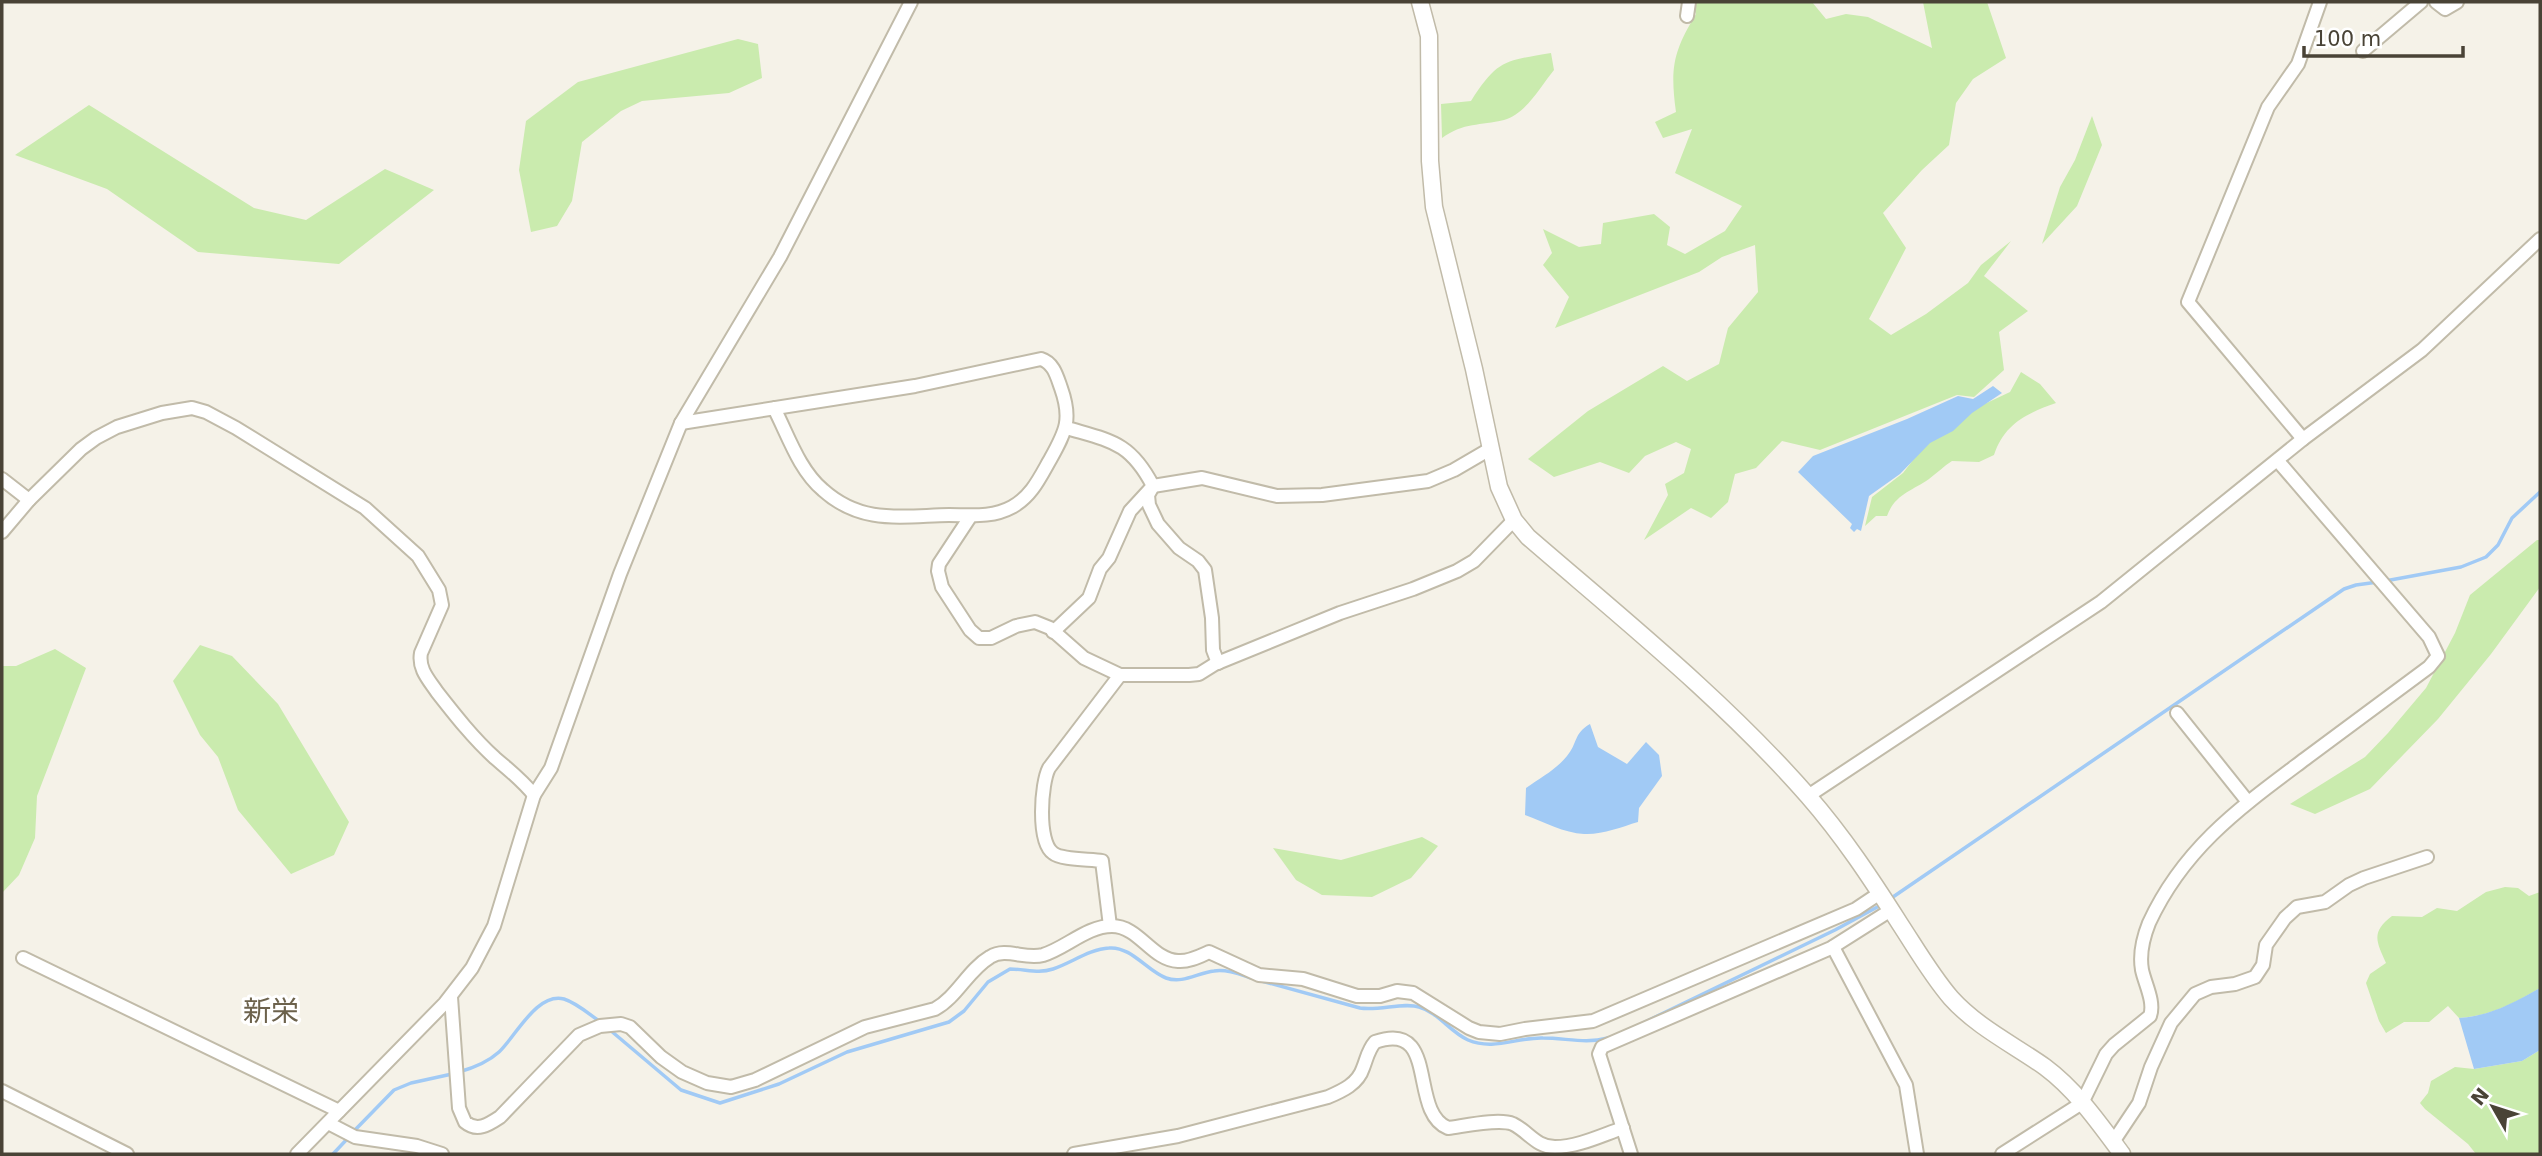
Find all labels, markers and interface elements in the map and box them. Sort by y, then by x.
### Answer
scale bar [2304,14,2463,58]
text: 100 m [2314,27,2381,51]
district label: 新栄 [243,995,299,1028]
north arrow [2458,1072,2528,1142]
text: N [2466,1083,2493,1109]

